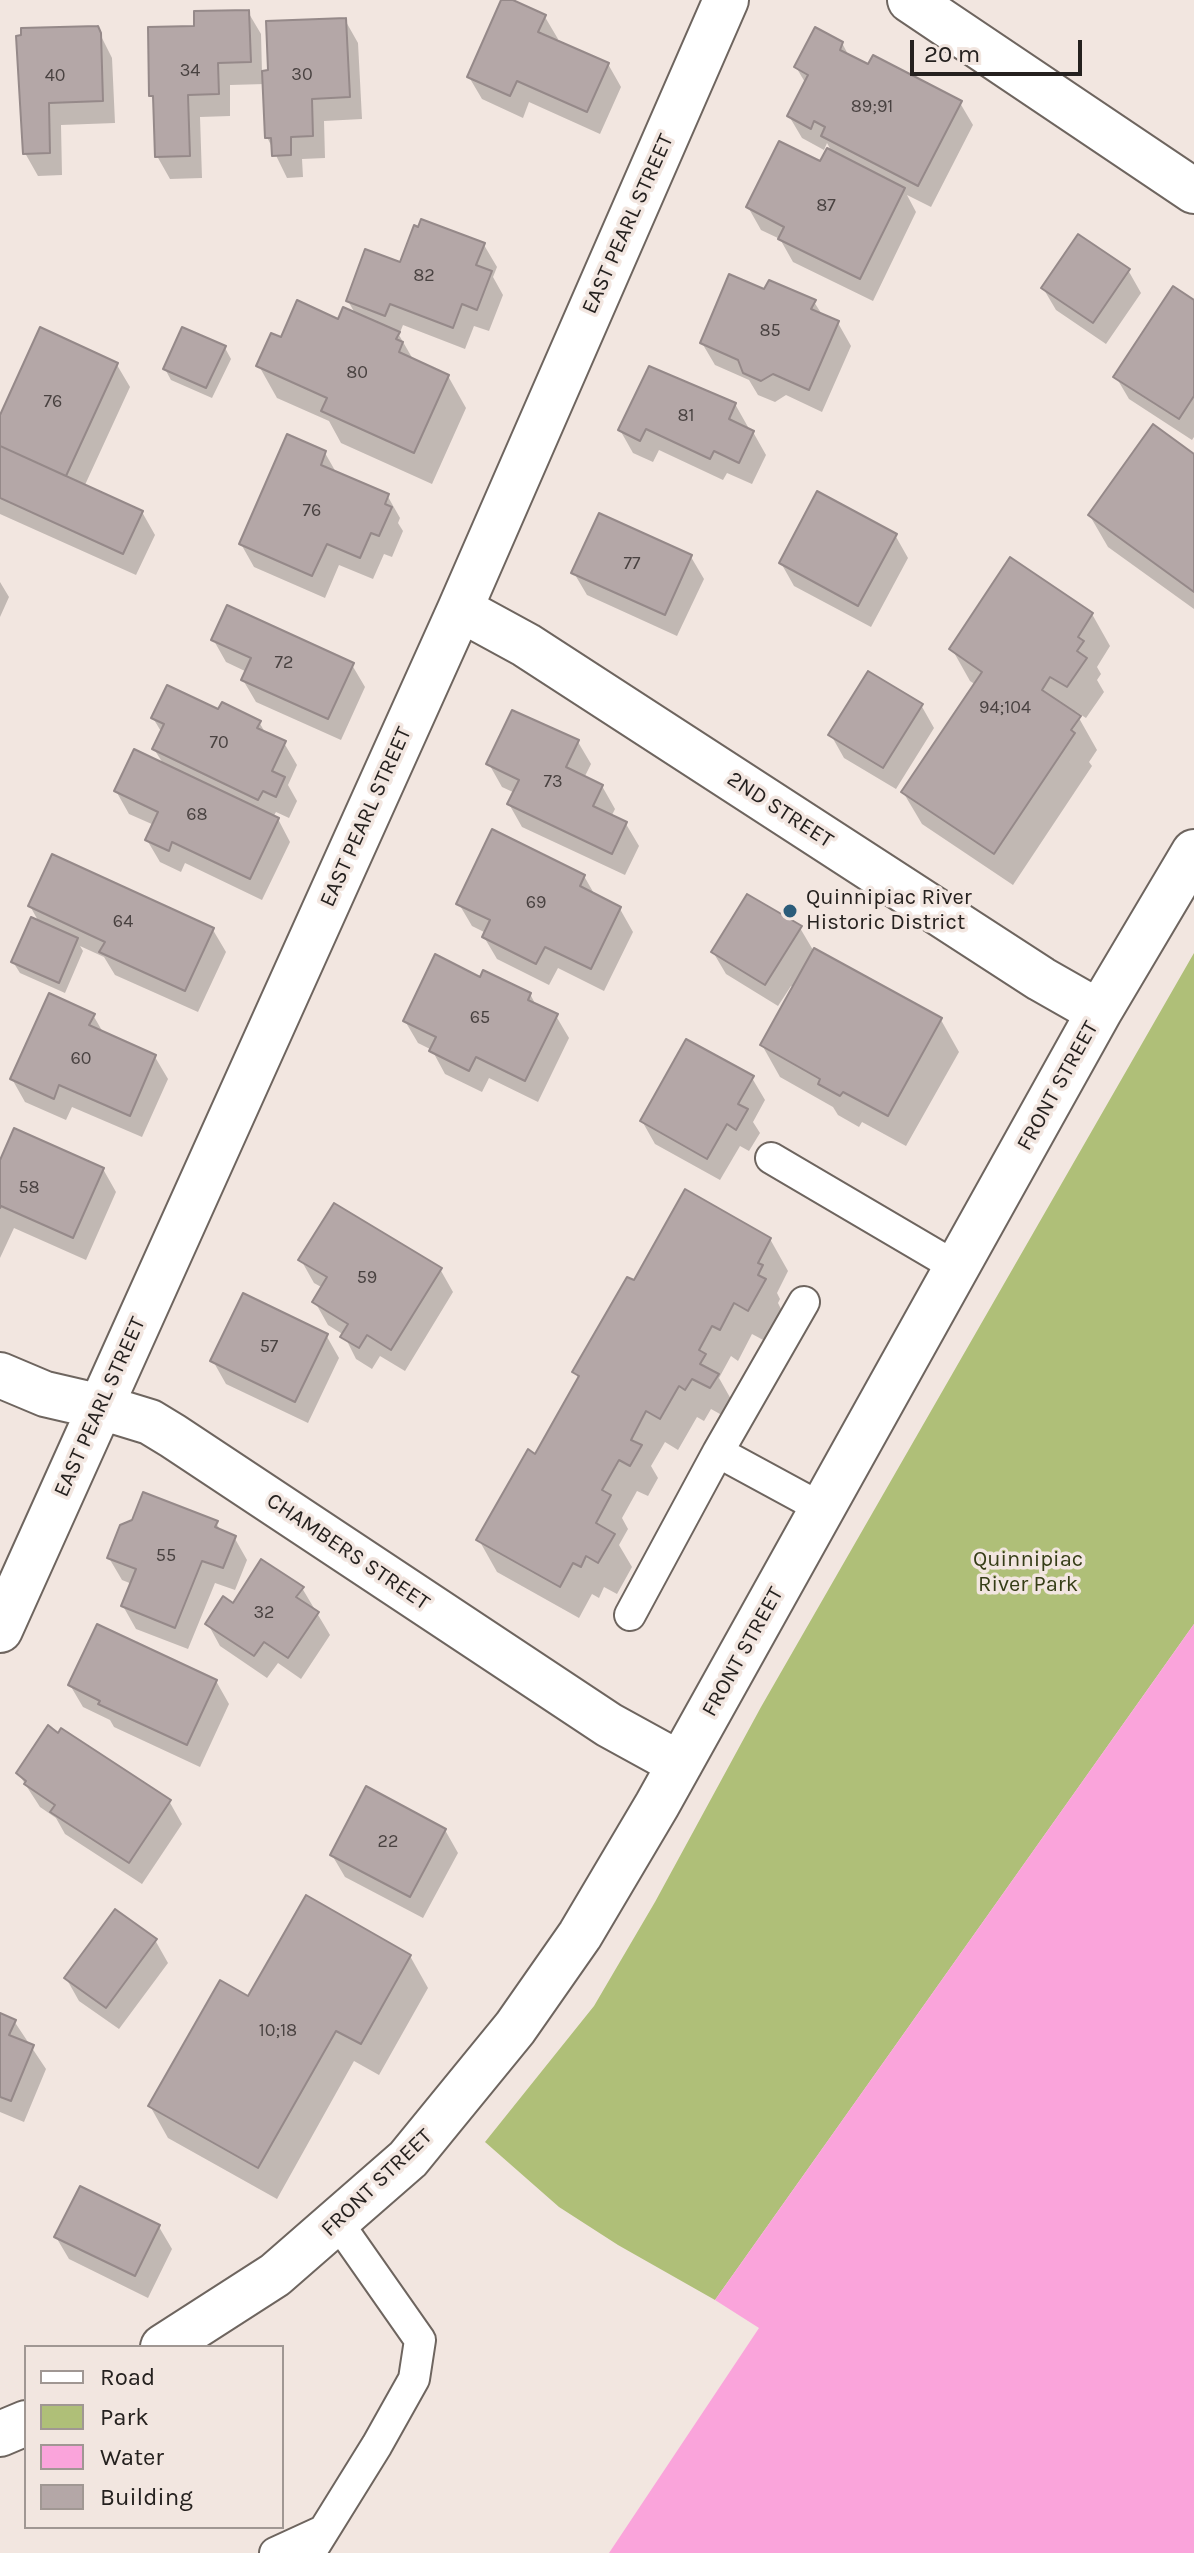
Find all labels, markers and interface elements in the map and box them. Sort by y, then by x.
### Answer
scale bar [914,24,1086,74]
text: 20 m [924,40,980,68]
house number: 34 [180,60,200,82]
house number: 30 [291,64,313,86]
house number: 40 [45,65,65,87]
house number: 89;91 [851,96,893,118]
street label: EAST PEARL STREET [576,130,680,318]
house number: 87 [816,195,836,217]
house number: 82 [413,265,435,287]
house number: 85 [759,320,781,342]
house number: 80 [346,362,368,384]
house number: 76 [44,391,62,413]
house number: 81 [677,405,695,427]
house number: 76 [303,500,321,522]
house number: 77 [624,553,640,575]
house number: 72 [275,652,293,674]
house number: 94;104 [979,697,1031,719]
street label: EAST PEARL STREET [314,723,418,911]
house number: 70 [209,732,229,754]
street label: 2ND STREET [722,766,838,854]
house number: 73 [543,771,563,793]
house number: 68 [186,804,208,826]
place label: Quinnipiac River Historic District [806,885,972,936]
house number: 69 [526,892,546,914]
marker: Quinnipiac River Historic District [781,902,799,920]
house number: 64 [113,911,133,933]
house number: 65 [470,1007,490,1029]
street label: FRONT STREET [1012,1017,1104,1155]
house number: 60 [71,1048,91,1070]
house number: 58 [18,1177,40,1199]
house number: 59 [357,1267,377,1289]
street label: EAST PEARL STREET [48,1313,152,1501]
house number: 57 [260,1336,278,1358]
street label: CHAMBERS STREET [261,1488,435,1616]
house number: 55 [156,1545,176,1567]
park label: Quinnipiac River Park [973,1547,1083,1598]
street label: FRONT STREET [697,1583,789,1721]
house number: 32 [253,1602,275,1624]
house number: 22 [378,1831,398,1853]
house number: 10;18 [259,2020,297,2042]
street label: FRONT STREET [316,2123,438,2243]
legend [24,2345,284,2529]
text: Road [100,2363,155,2391]
text: Park [100,2403,149,2431]
text: Water [100,2443,164,2471]
text: Building [100,2483,193,2511]

